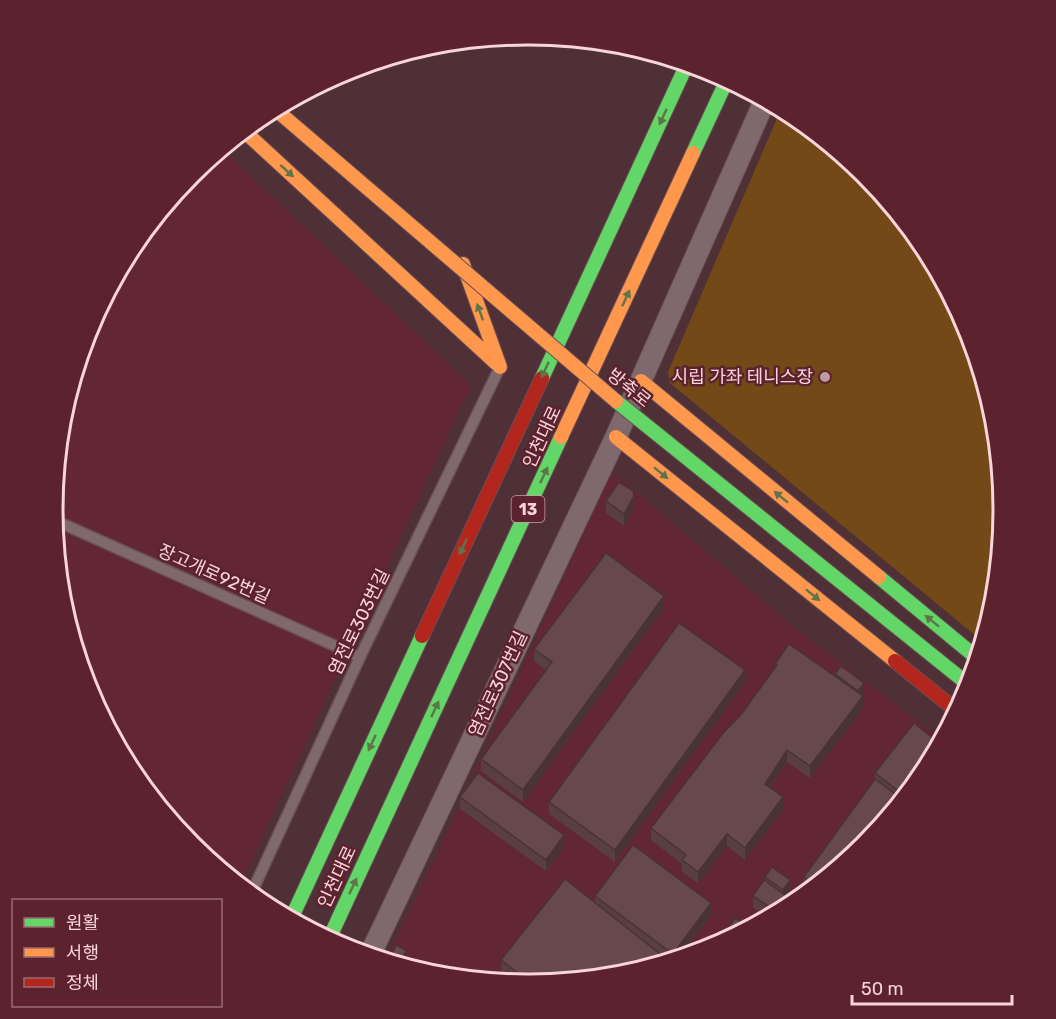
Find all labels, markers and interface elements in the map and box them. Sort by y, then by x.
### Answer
one-way arrow [658,108,667,125]
one-way arrow [279,164,294,177]
one-way arrow [622,290,631,307]
one-way arrow [475,303,485,321]
one-way arrow [540,361,550,379]
street label: 방축로 [603,364,655,412]
place label: 시립 가좌 테니스장 [672,366,813,388]
marker: 시립 가좌 테니스장 [818,370,832,384]
street label: 인천대로 [518,402,566,472]
one-way arrow [540,466,549,484]
one-way arrow [653,467,669,480]
one-way arrow [774,491,789,504]
road number: 13 [512,496,544,522]
one-way arrow [459,538,468,555]
street label: 장고개로92번길 [154,539,274,609]
street label: 염전로303번길 [324,565,394,679]
one-way arrow [805,589,821,602]
one-way arrow [924,614,940,627]
street label: 염전로307번길 [464,628,532,740]
one-way arrow [431,700,441,718]
one-way arrow [368,734,377,751]
street label: 인천대로 [313,842,361,912]
one-way arrow [349,877,358,894]
legend [12,899,222,1007]
text: 원활 [66,912,99,934]
text: 서행 [66,942,99,964]
scale bar [852,968,1012,1006]
text: 정체 [66,972,99,994]
text: 50 m [861,978,904,1000]

